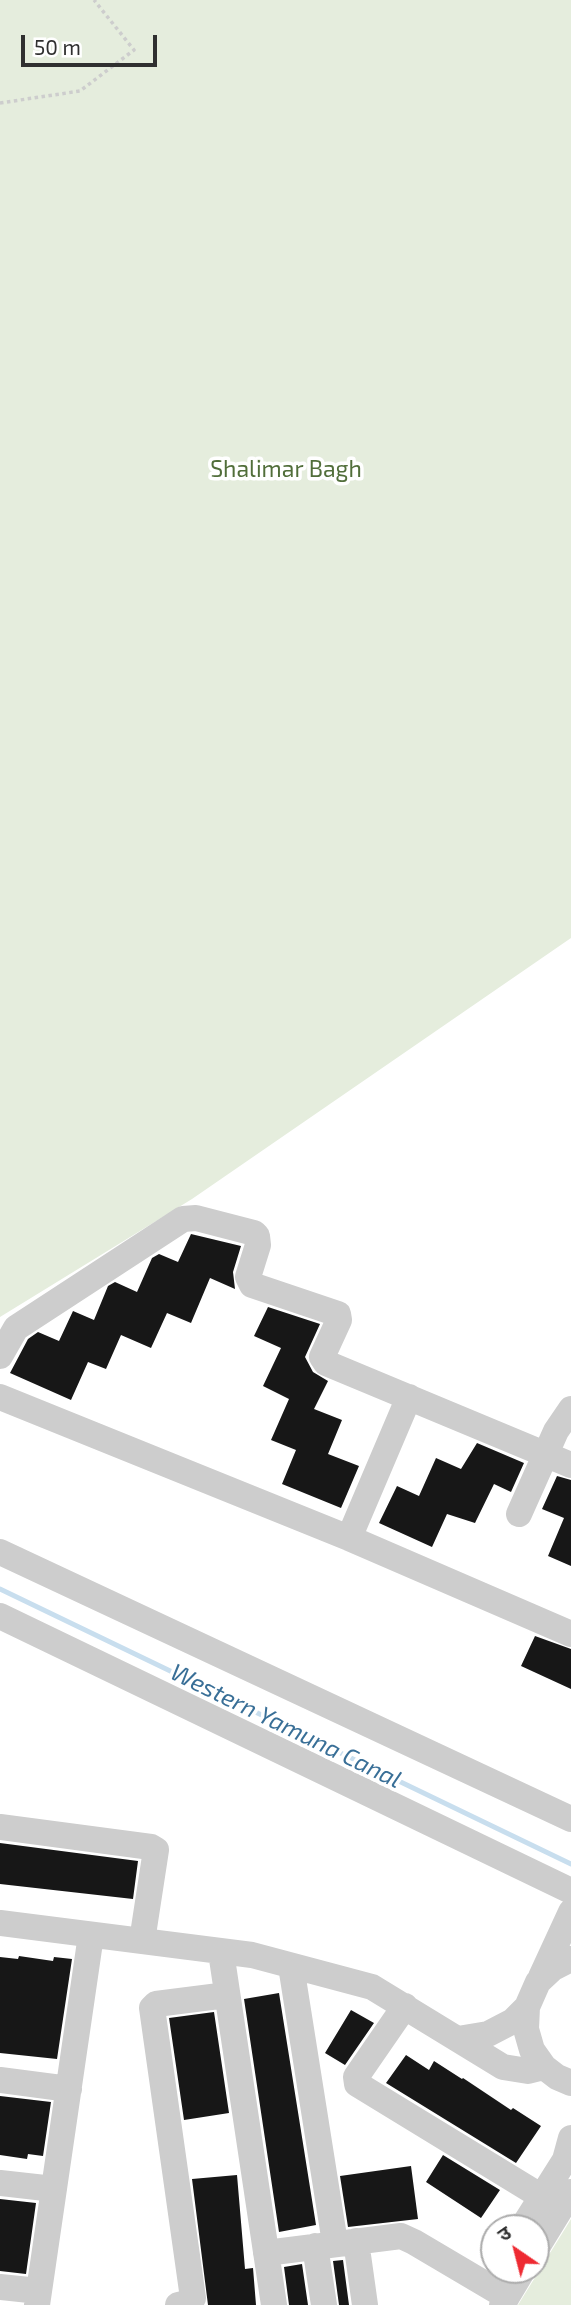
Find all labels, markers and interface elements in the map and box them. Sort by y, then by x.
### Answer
scale bar [24,21,161,65]
text: 50 m [34,34,81,59]
park label: Shalimar Bagh [210,455,362,483]
water label: Western Yamuna Canal [166,1658,406,1794]
north arrow [480,2214,550,2284]
text: उ [493,2220,515,2246]

